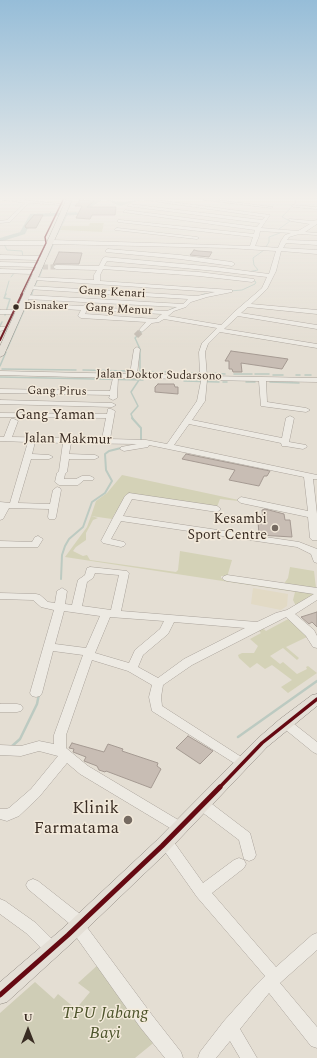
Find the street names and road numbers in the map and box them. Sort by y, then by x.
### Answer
street label: Gang Kenari [78,284,146,302]
street label: Gang Menur [85,301,153,319]
street label: Jalan Doktor Sudarsono [96,368,222,384]
street label: Gang Pirus [27,384,87,400]
street label: Gang Yaman [15,408,95,424]
street label: Jalan Makmur [24,431,112,449]

